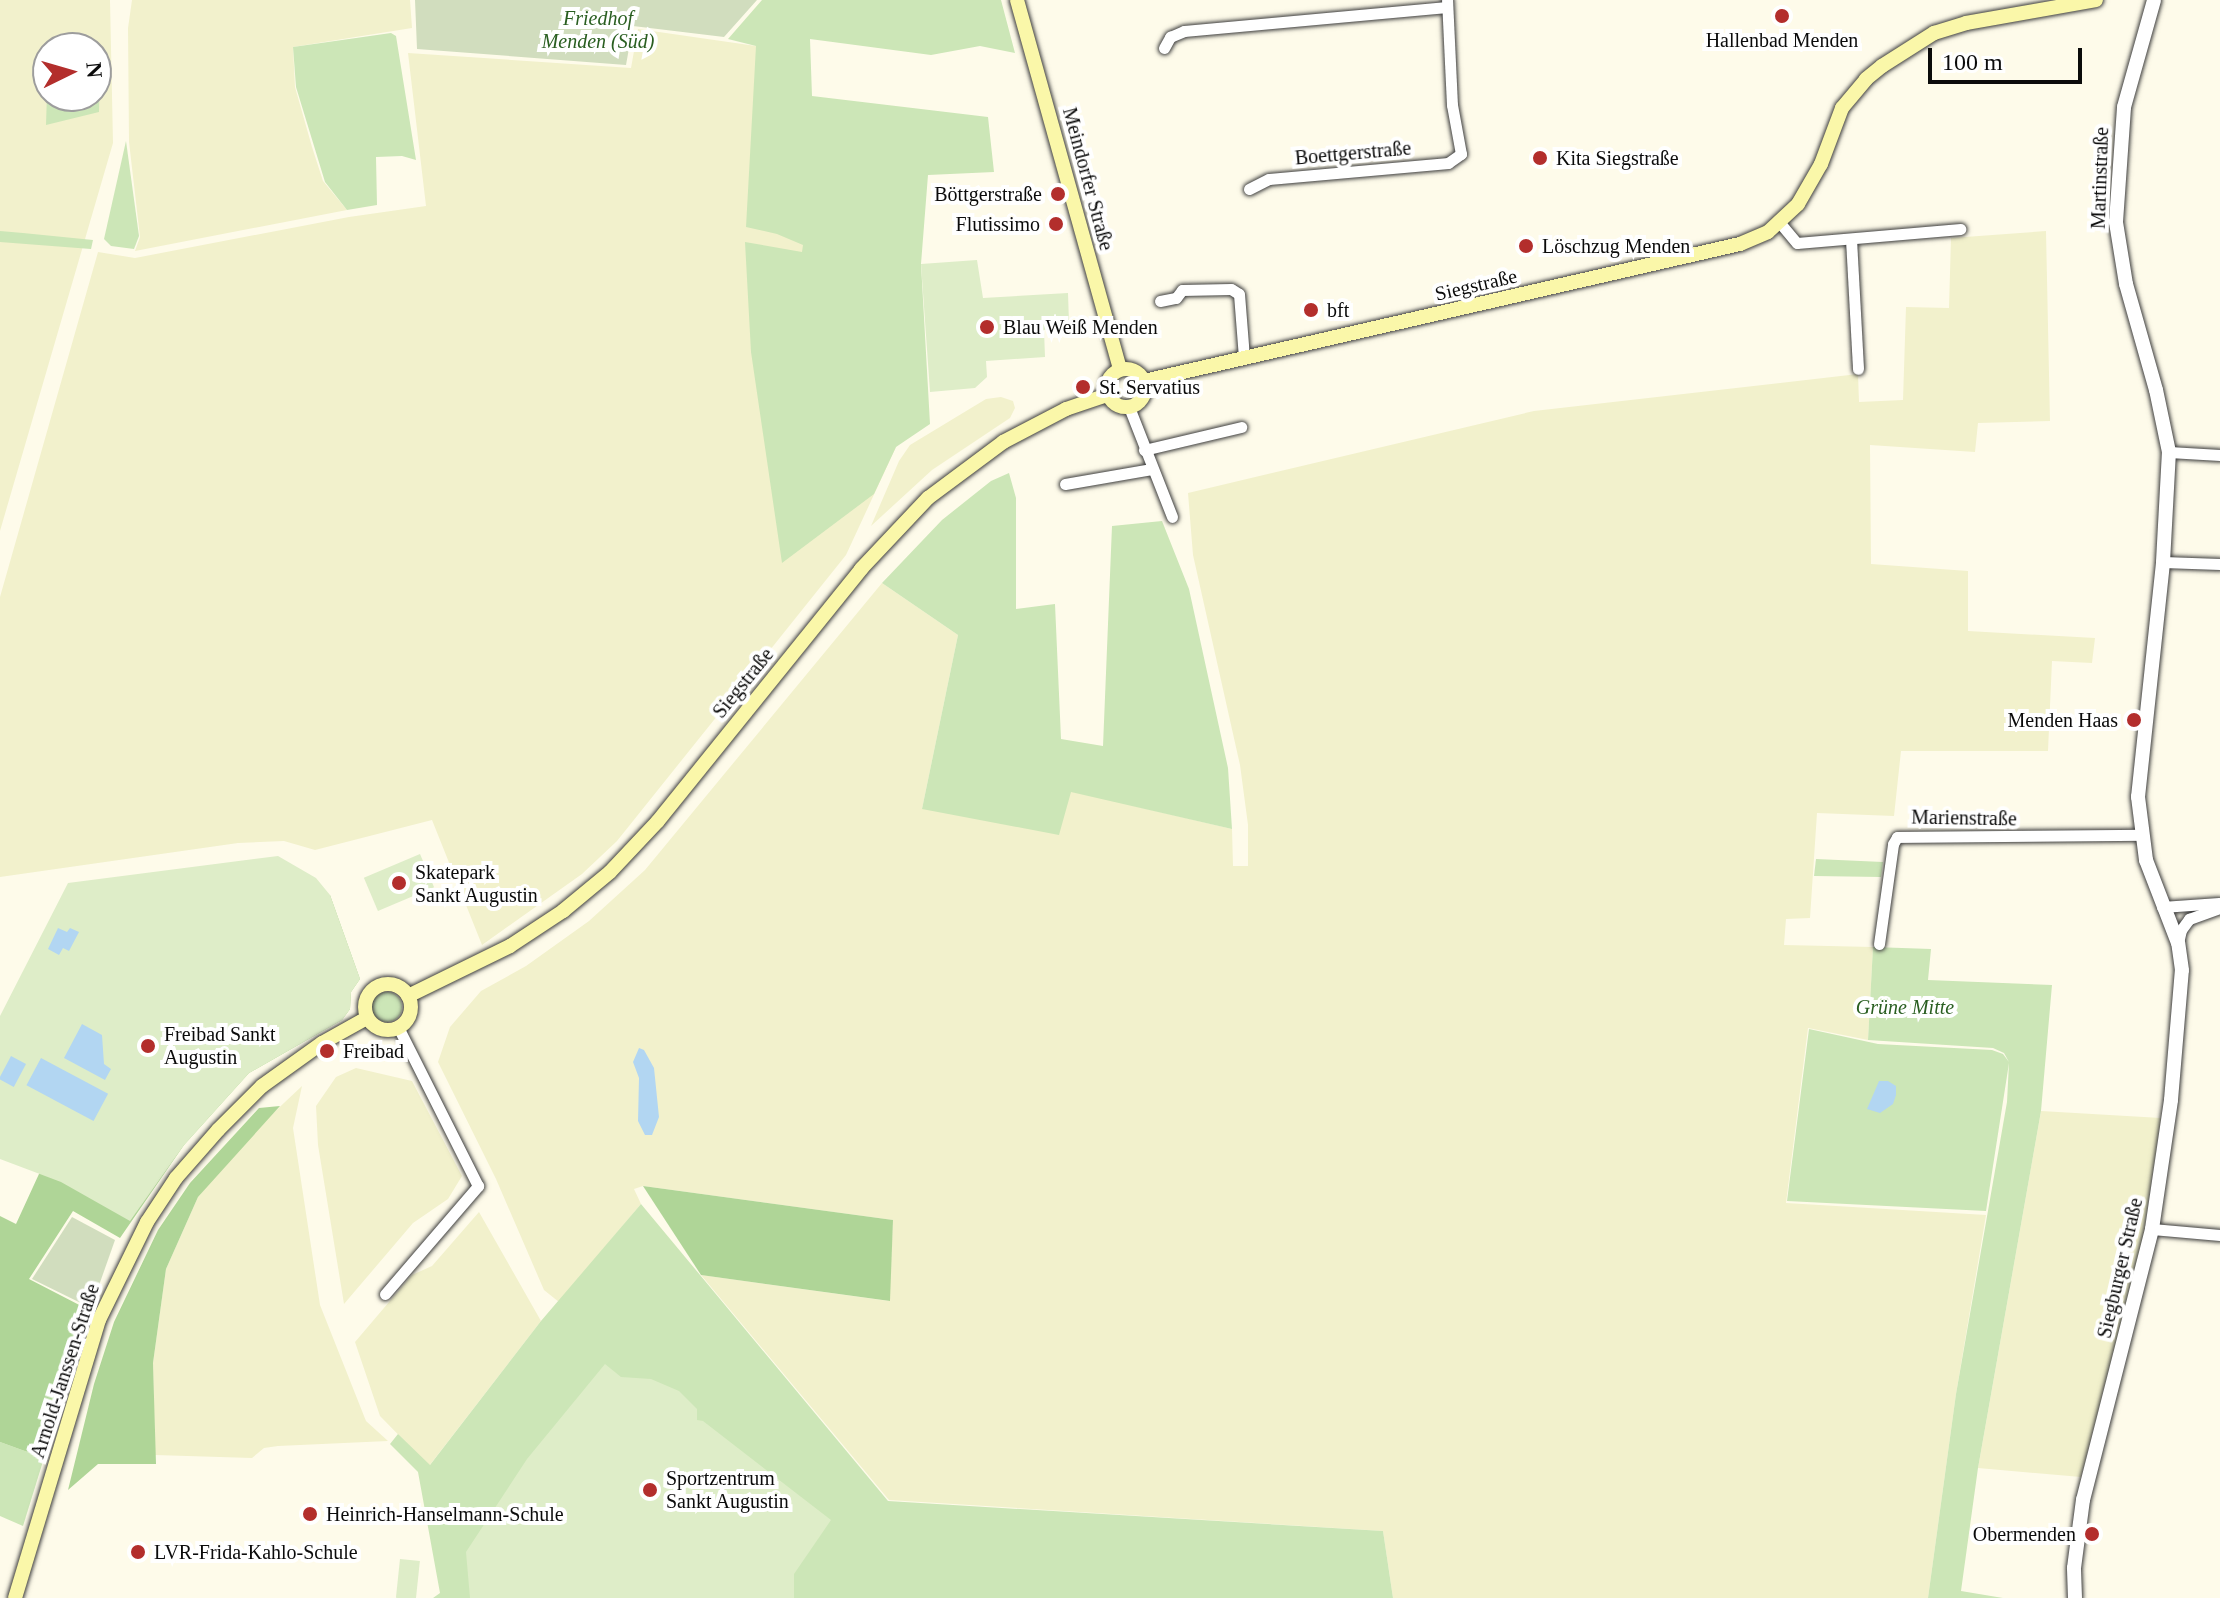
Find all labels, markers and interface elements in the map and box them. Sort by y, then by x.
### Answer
park label: Friedhof Menden (Süd) [542,7,654,54]
marker: Hallenbad Menden [1773,7,1791,25]
place label: Hallenbad Menden [1706,28,1858,52]
north arrow [32,32,112,112]
scale bar [1932,32,2086,82]
text: 100 m [1942,49,2003,75]
text: N [81,61,108,79]
street label: Meindorfer Straße [1057,105,1119,253]
street label: Martinstraße [2086,127,2114,229]
street label: Boettgerstraße [1294,136,1412,170]
place label: Kita Siegstraße [1556,146,1679,170]
marker: Kita Siegstraße [1531,149,1549,167]
place label: Böttgerstraße [934,182,1042,206]
marker: Böttgerstraße [1049,185,1067,203]
place label: Flutissimo [956,212,1040,236]
marker: Flutissimo [1047,215,1065,233]
place label: Löschzug Menden [1542,234,1690,258]
marker: Löschzug Menden [1517,237,1535,255]
street label: Siegstraße [1433,264,1519,306]
place label: bft [1327,298,1349,322]
marker: bft [1302,301,1320,319]
place label: Blau Weiß Menden [1003,315,1158,339]
marker: Blau Weiß Menden [978,318,996,336]
place label: St. Servatius [1099,375,1200,399]
marker: St. Servatius [1074,378,1092,396]
street label: Siegstraße [707,643,779,723]
place label: Menden Haas [2007,708,2118,732]
marker: Menden Haas [2125,711,2143,729]
street label: Marienstraße [1911,805,2017,831]
place label: Skatepark Sankt Augustin [415,860,539,907]
marker: Skatepark Sankt Augustin [390,874,408,892]
park label: Grüne Mitte [1856,995,1954,1019]
place label: Freibad Sankt Augustin [164,1022,276,1069]
marker: Freibad Sankt Augustin [139,1037,157,1055]
place label: Freibad [343,1039,404,1063]
marker: Freibad [318,1042,336,1060]
street label: Siegburger Straße [2092,1195,2148,1341]
street label: Arnold-Janssen-Straße [25,1281,105,1461]
place label: Sportzentrum Sankt Augustin [666,1466,790,1513]
marker: Sportzentrum Sankt Augustin [641,1481,659,1499]
place label: Heinrich-Hanselmann-Schule [326,1502,564,1526]
marker: Heinrich-Hanselmann-Schule [301,1505,319,1523]
place label: Obermenden [1973,1522,2076,1546]
marker: Obermenden [2083,1525,2101,1543]
place label: LVR-Frida-Kahlo-Schule [154,1540,358,1564]
marker: LVR-Frida-Kahlo-Schule [129,1543,147,1561]

